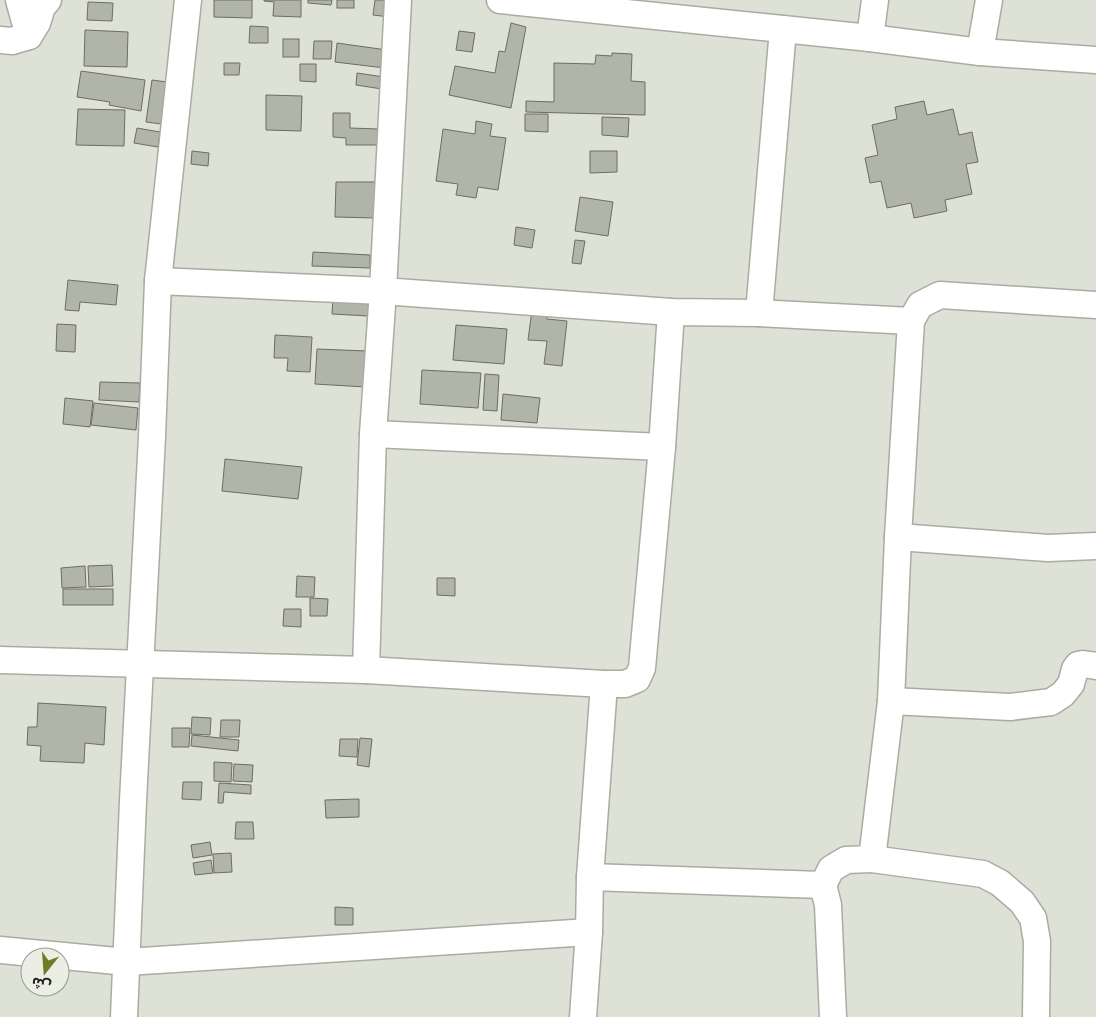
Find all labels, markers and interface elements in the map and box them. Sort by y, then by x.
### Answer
north arrow [20,947,70,997]
text: ش [29,971,54,996]

